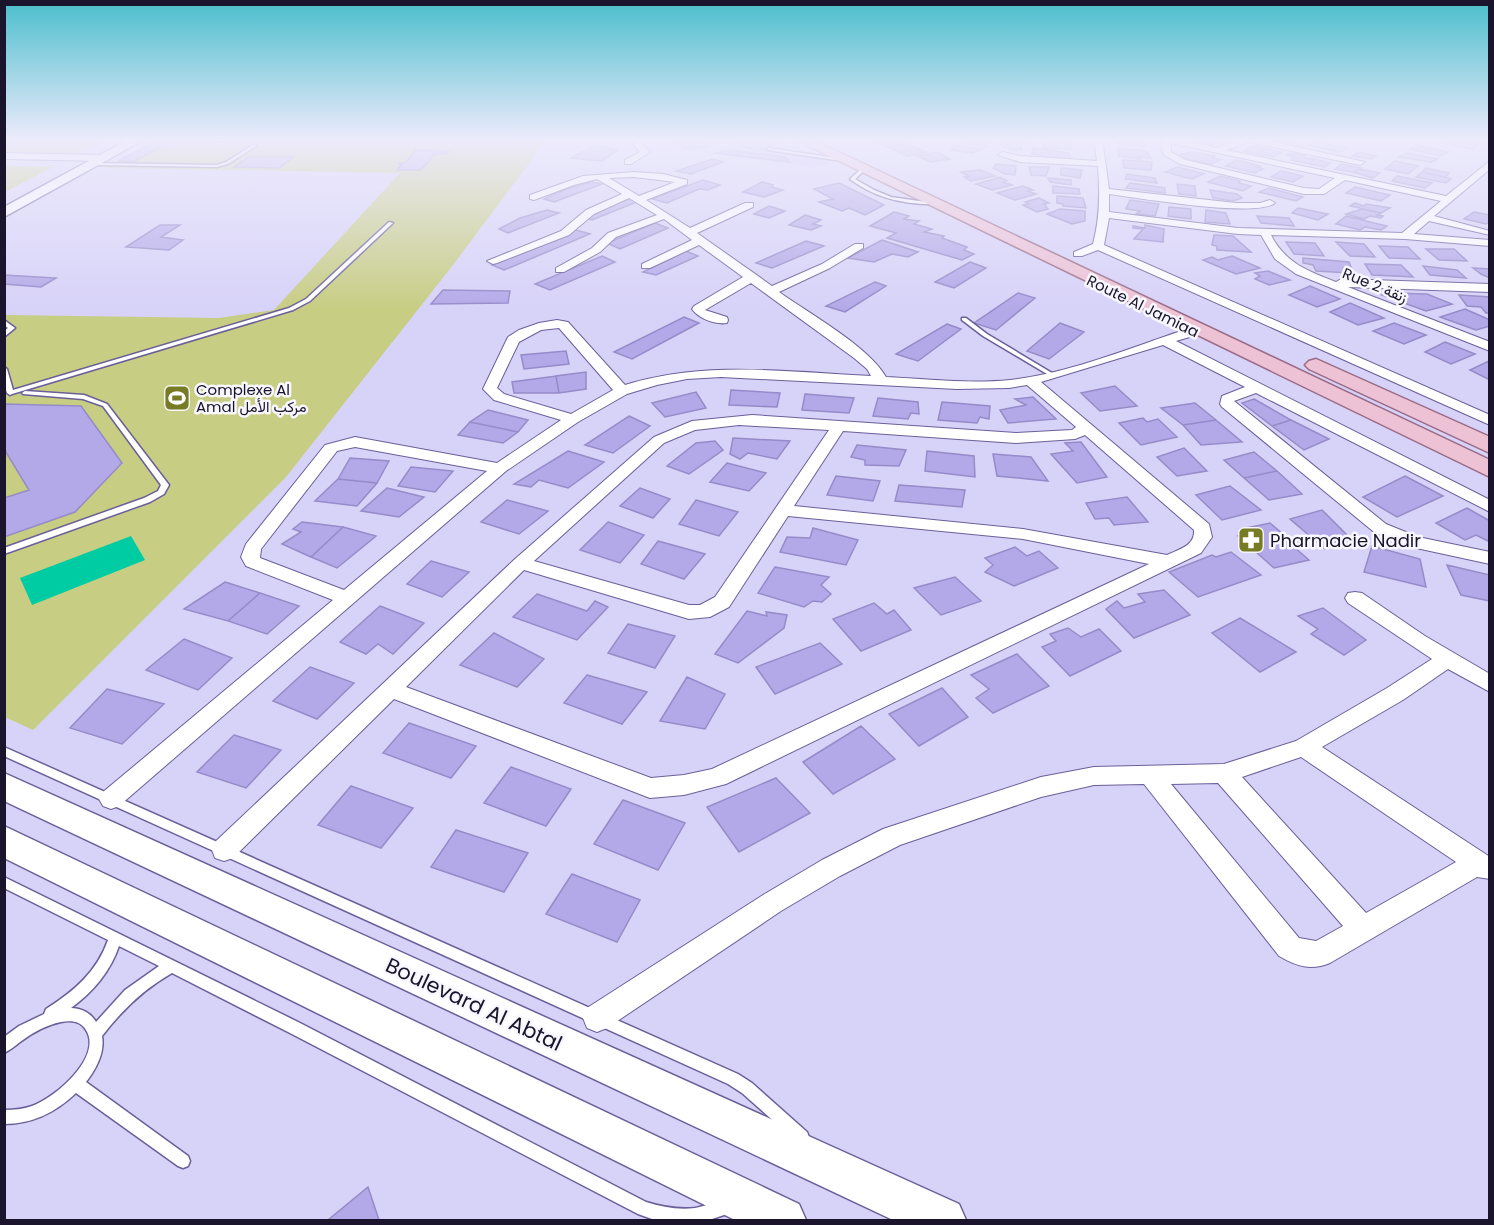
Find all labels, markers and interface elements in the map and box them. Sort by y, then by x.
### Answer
street label: Rue 2 زنقة [1339,262,1411,308]
street label: Route Al Jamiaa [1083,270,1203,342]
place label: Complexe Al Amal مركب الأمل [196,379,306,417]
sports icon: Complexe Al Amal مركب الأمل [162,383,192,413]
pharmacy icon: Pharmacie Nadir [1236,525,1266,555]
place label: Pharmacie Nadir [1270,528,1421,553]
street label: Boulevard Al Abtal [381,950,567,1058]

